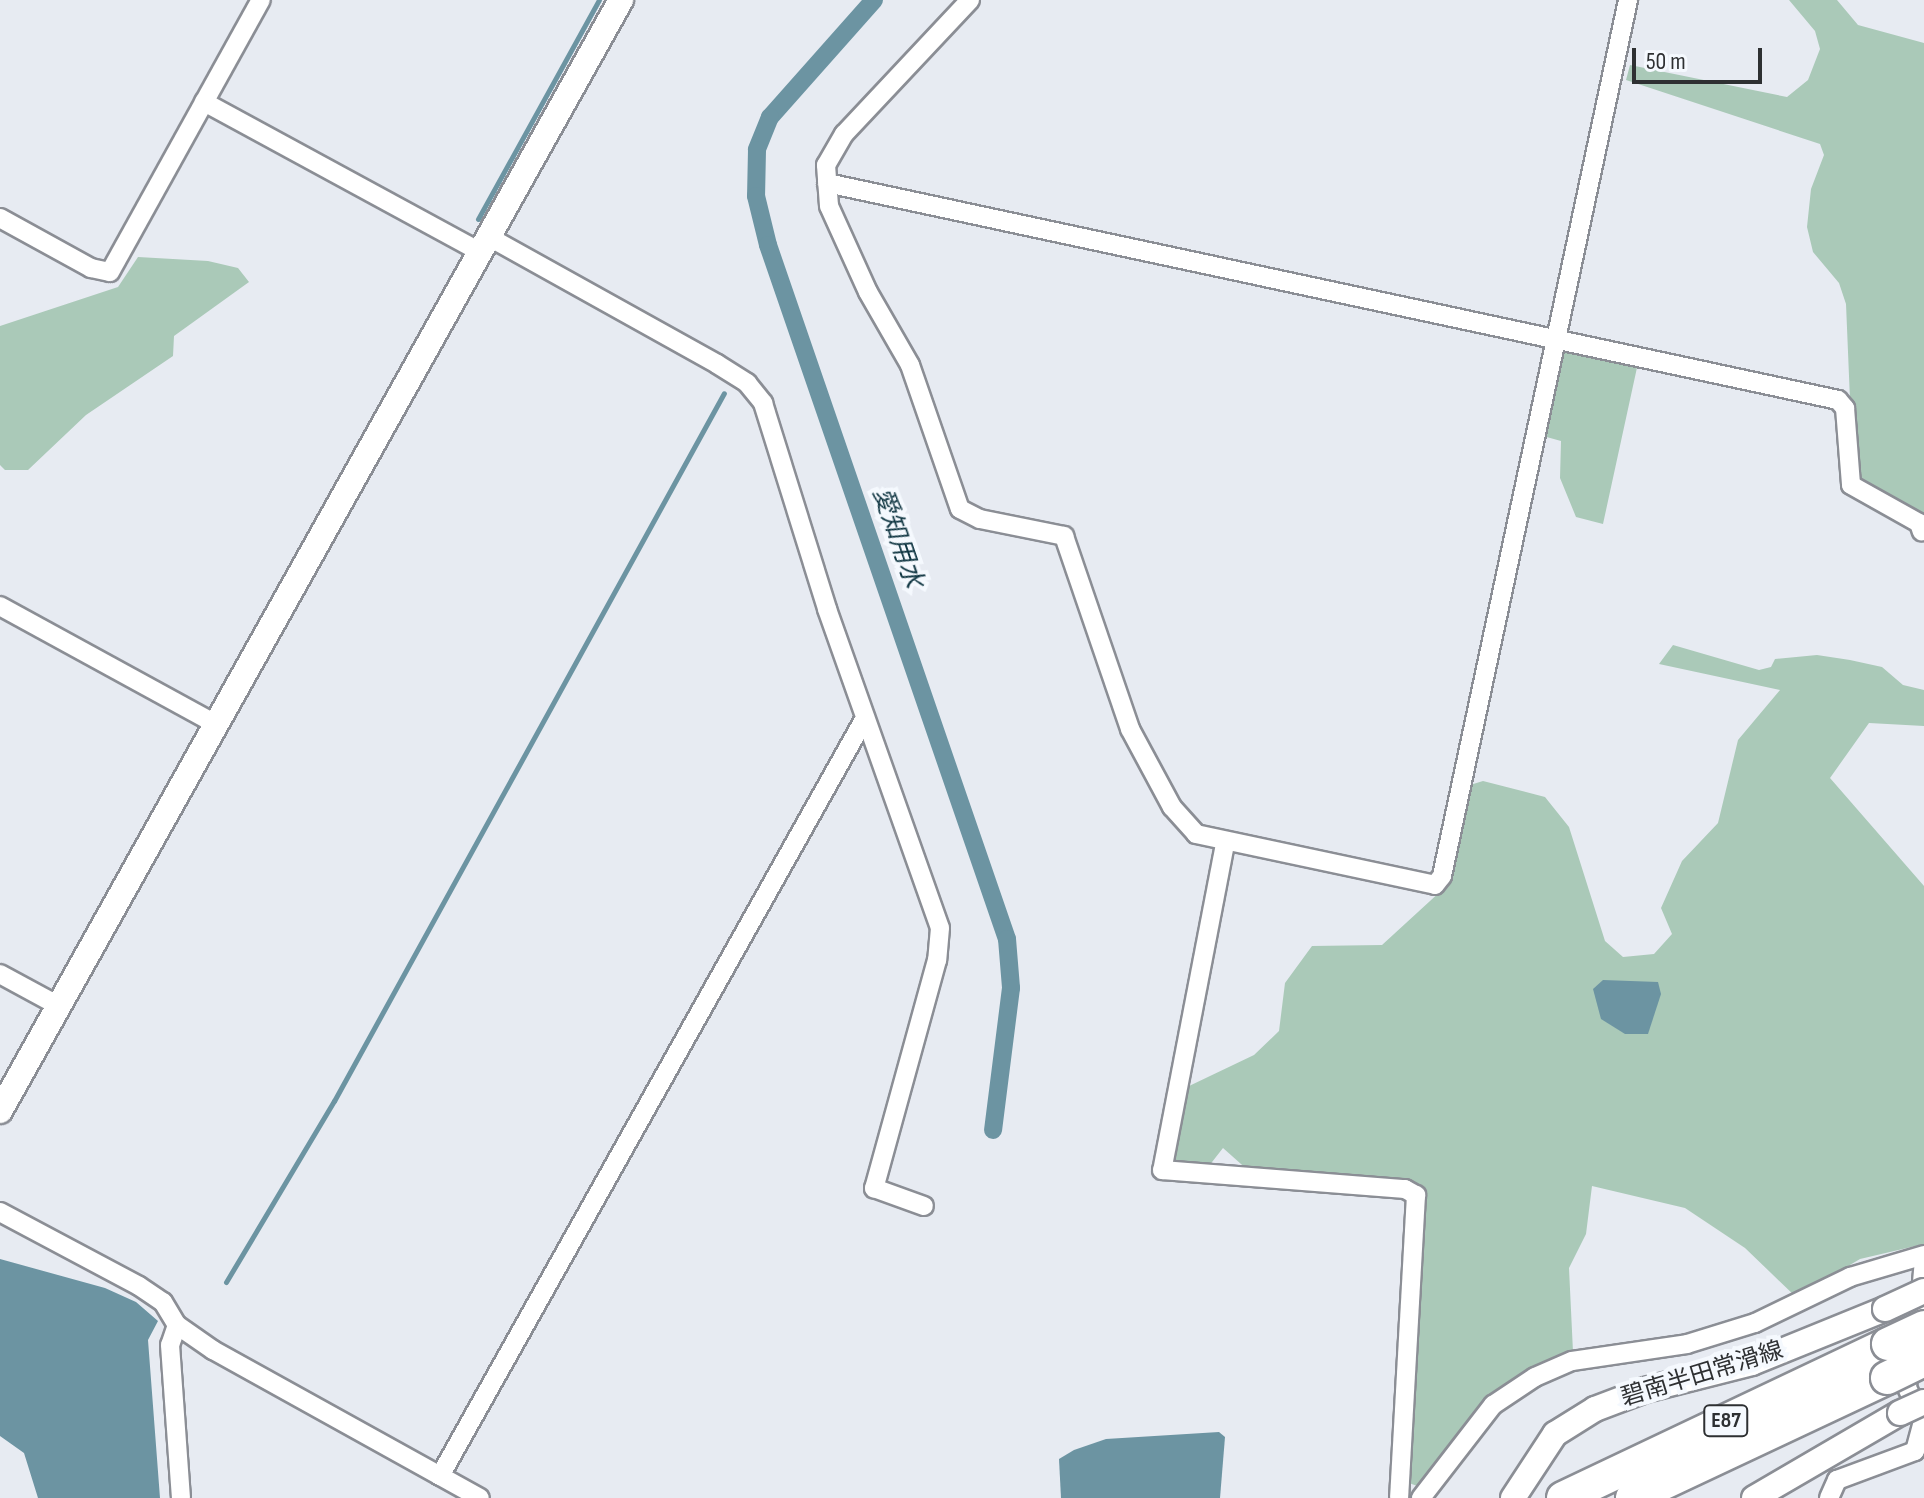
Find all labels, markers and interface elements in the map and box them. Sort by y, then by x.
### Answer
scale bar [1636,32,1766,82]
text: 50 m [1646,47,1686,76]
water label: 愛知用水 [865,484,929,592]
street label: 碧南半田常滑線 [1617,1336,1787,1412]
road number: E87 [1702,1403,1750,1439]

